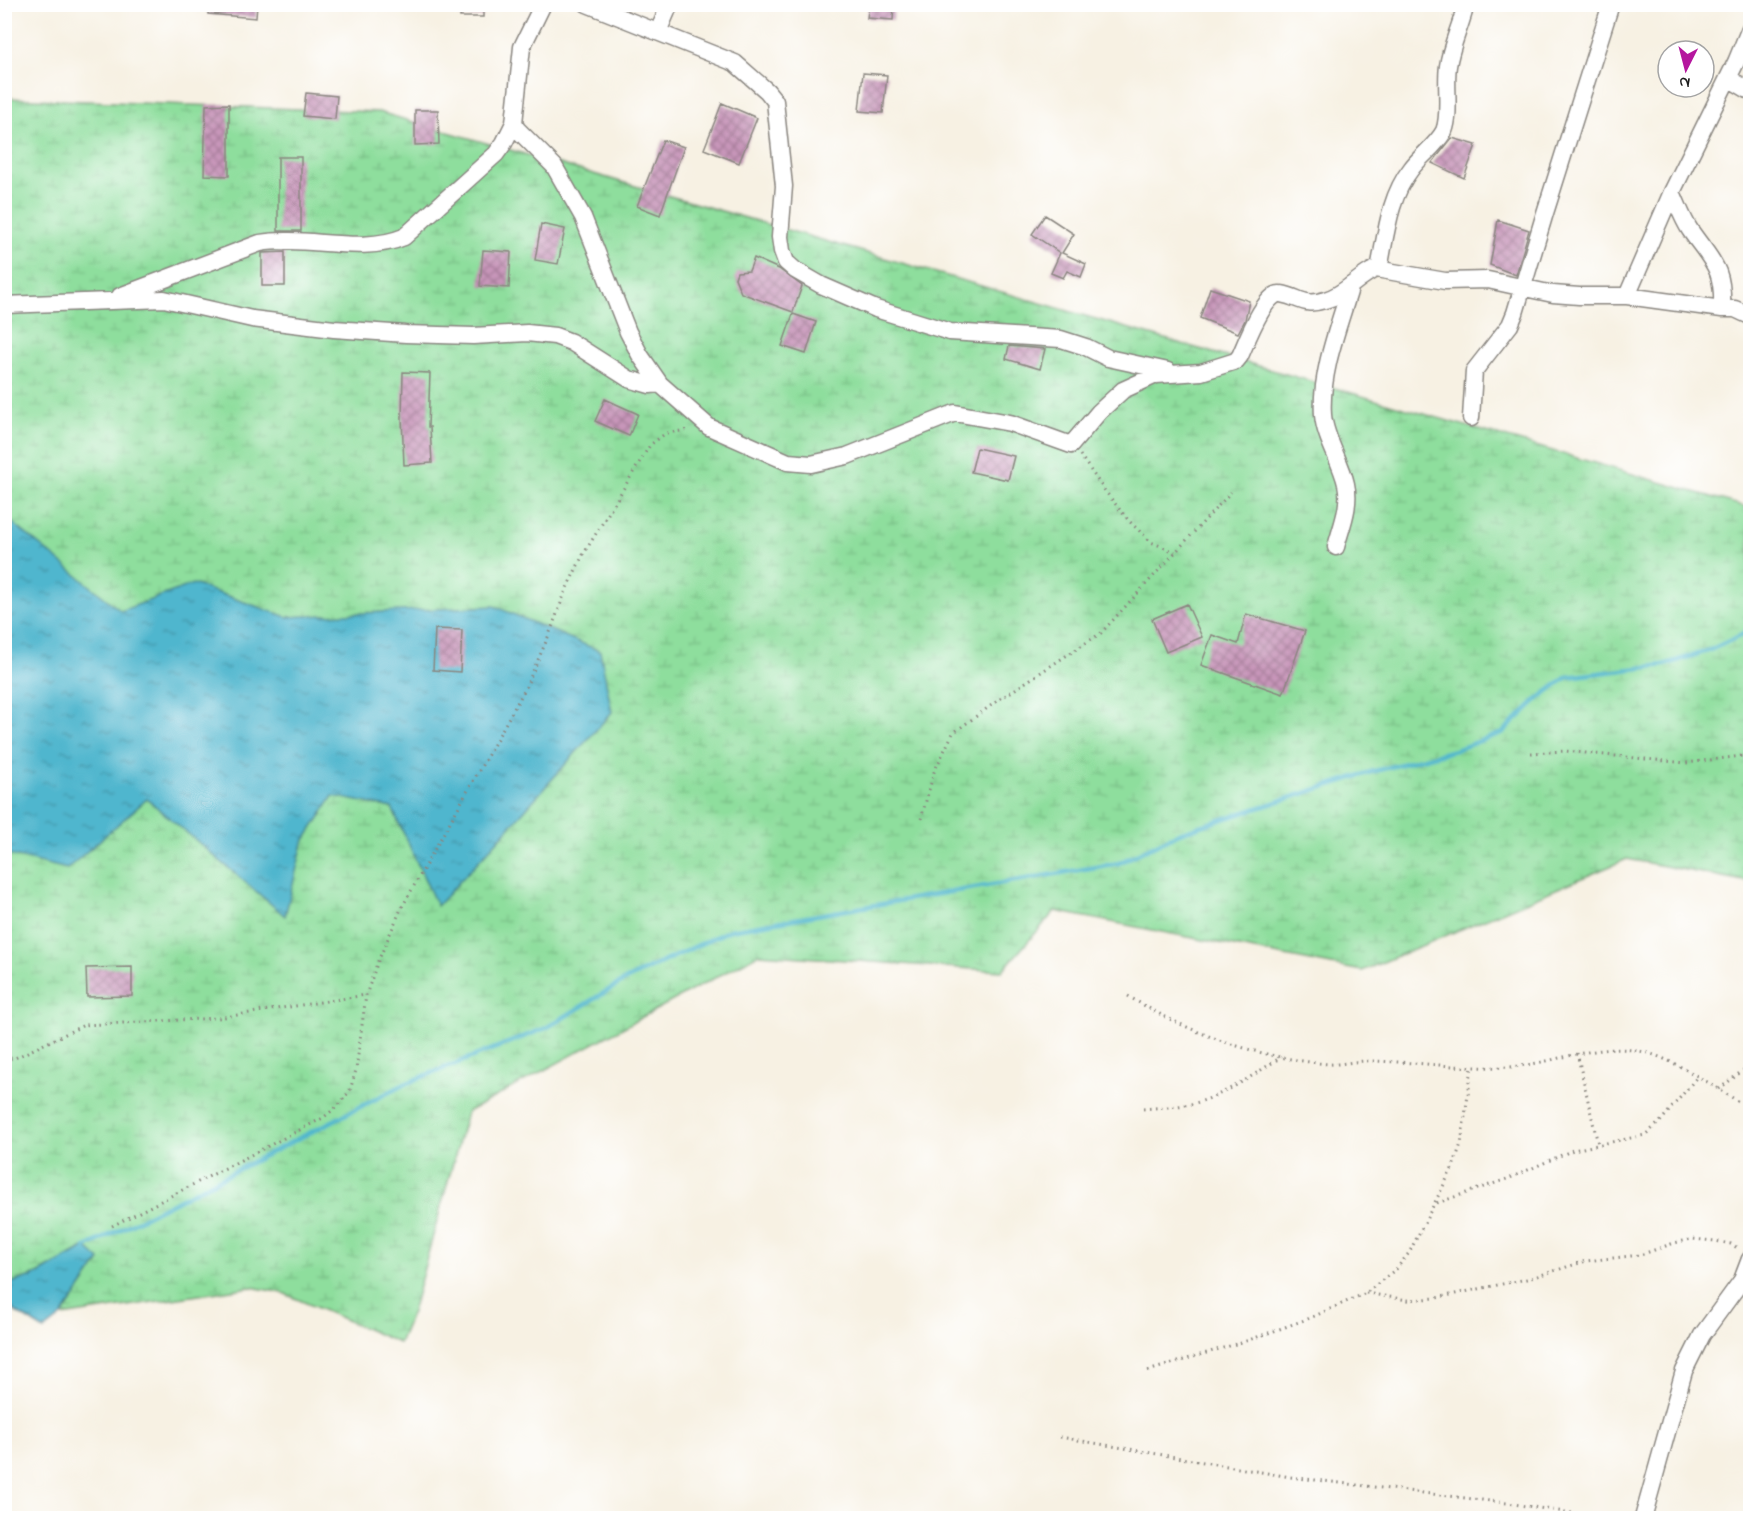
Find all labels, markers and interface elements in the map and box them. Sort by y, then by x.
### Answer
north arrow [1656,39,1716,99]
text: N [1678,69,1691,94]

